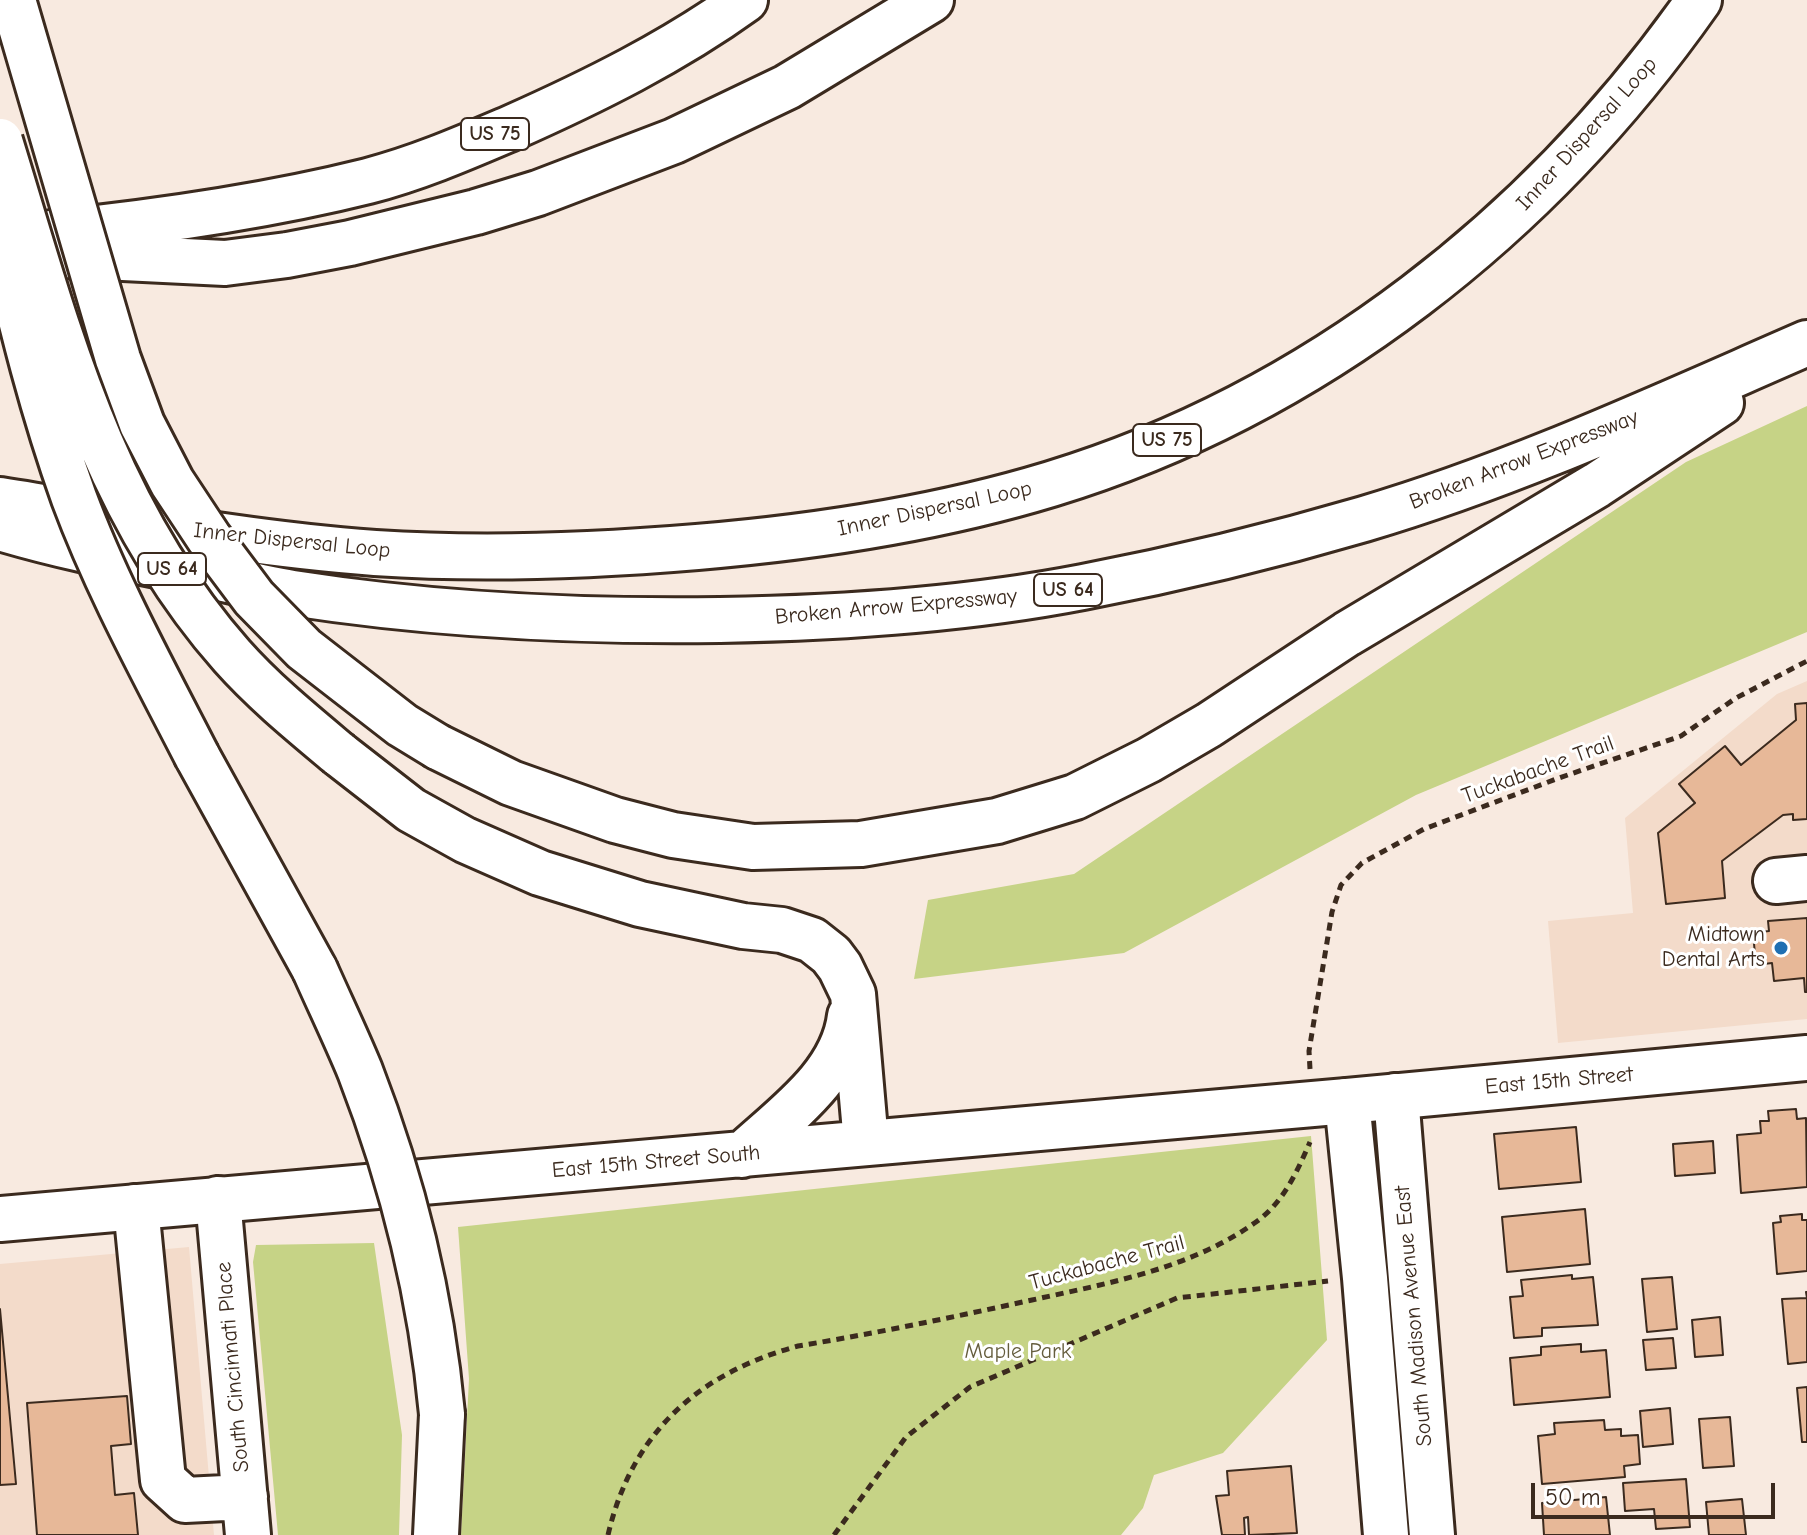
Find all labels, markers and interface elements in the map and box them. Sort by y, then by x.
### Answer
street label: Inner Dispersal Loop [1511,52,1663,216]
road number: US 75 [461,118,529,150]
street label: Broken Arrow Expressway [1406,404,1642,516]
road number: US 75 [1133,424,1201,456]
street label: Inner Dispersal Loop [836,476,1034,542]
street label: Inner Dispersal Loop [192,518,392,564]
road number: US 64 [138,553,206,585]
road number: US 64 [1034,574,1102,606]
street label: Broken Arrow Expressway [774,583,1018,631]
street label: Tuckabache Trail [1458,730,1618,810]
place label: Midtown Dental Arts [1662,922,1765,974]
marker: Midtown Dental Arts [1772,939,1790,957]
street label: East 15th Street [1484,1061,1634,1101]
street label: East 15th Street South [551,1140,761,1184]
street label: South Madison Avenue East [1389,1185,1439,1447]
street label: Tuckabache Trail [1026,1230,1188,1296]
street label: South Cincinnati Place [211,1261,255,1473]
park label: Maple Park [965,1339,1071,1365]
scale bar [1535,1467,1779,1517]
text: 50 m [1545,1483,1601,1511]

